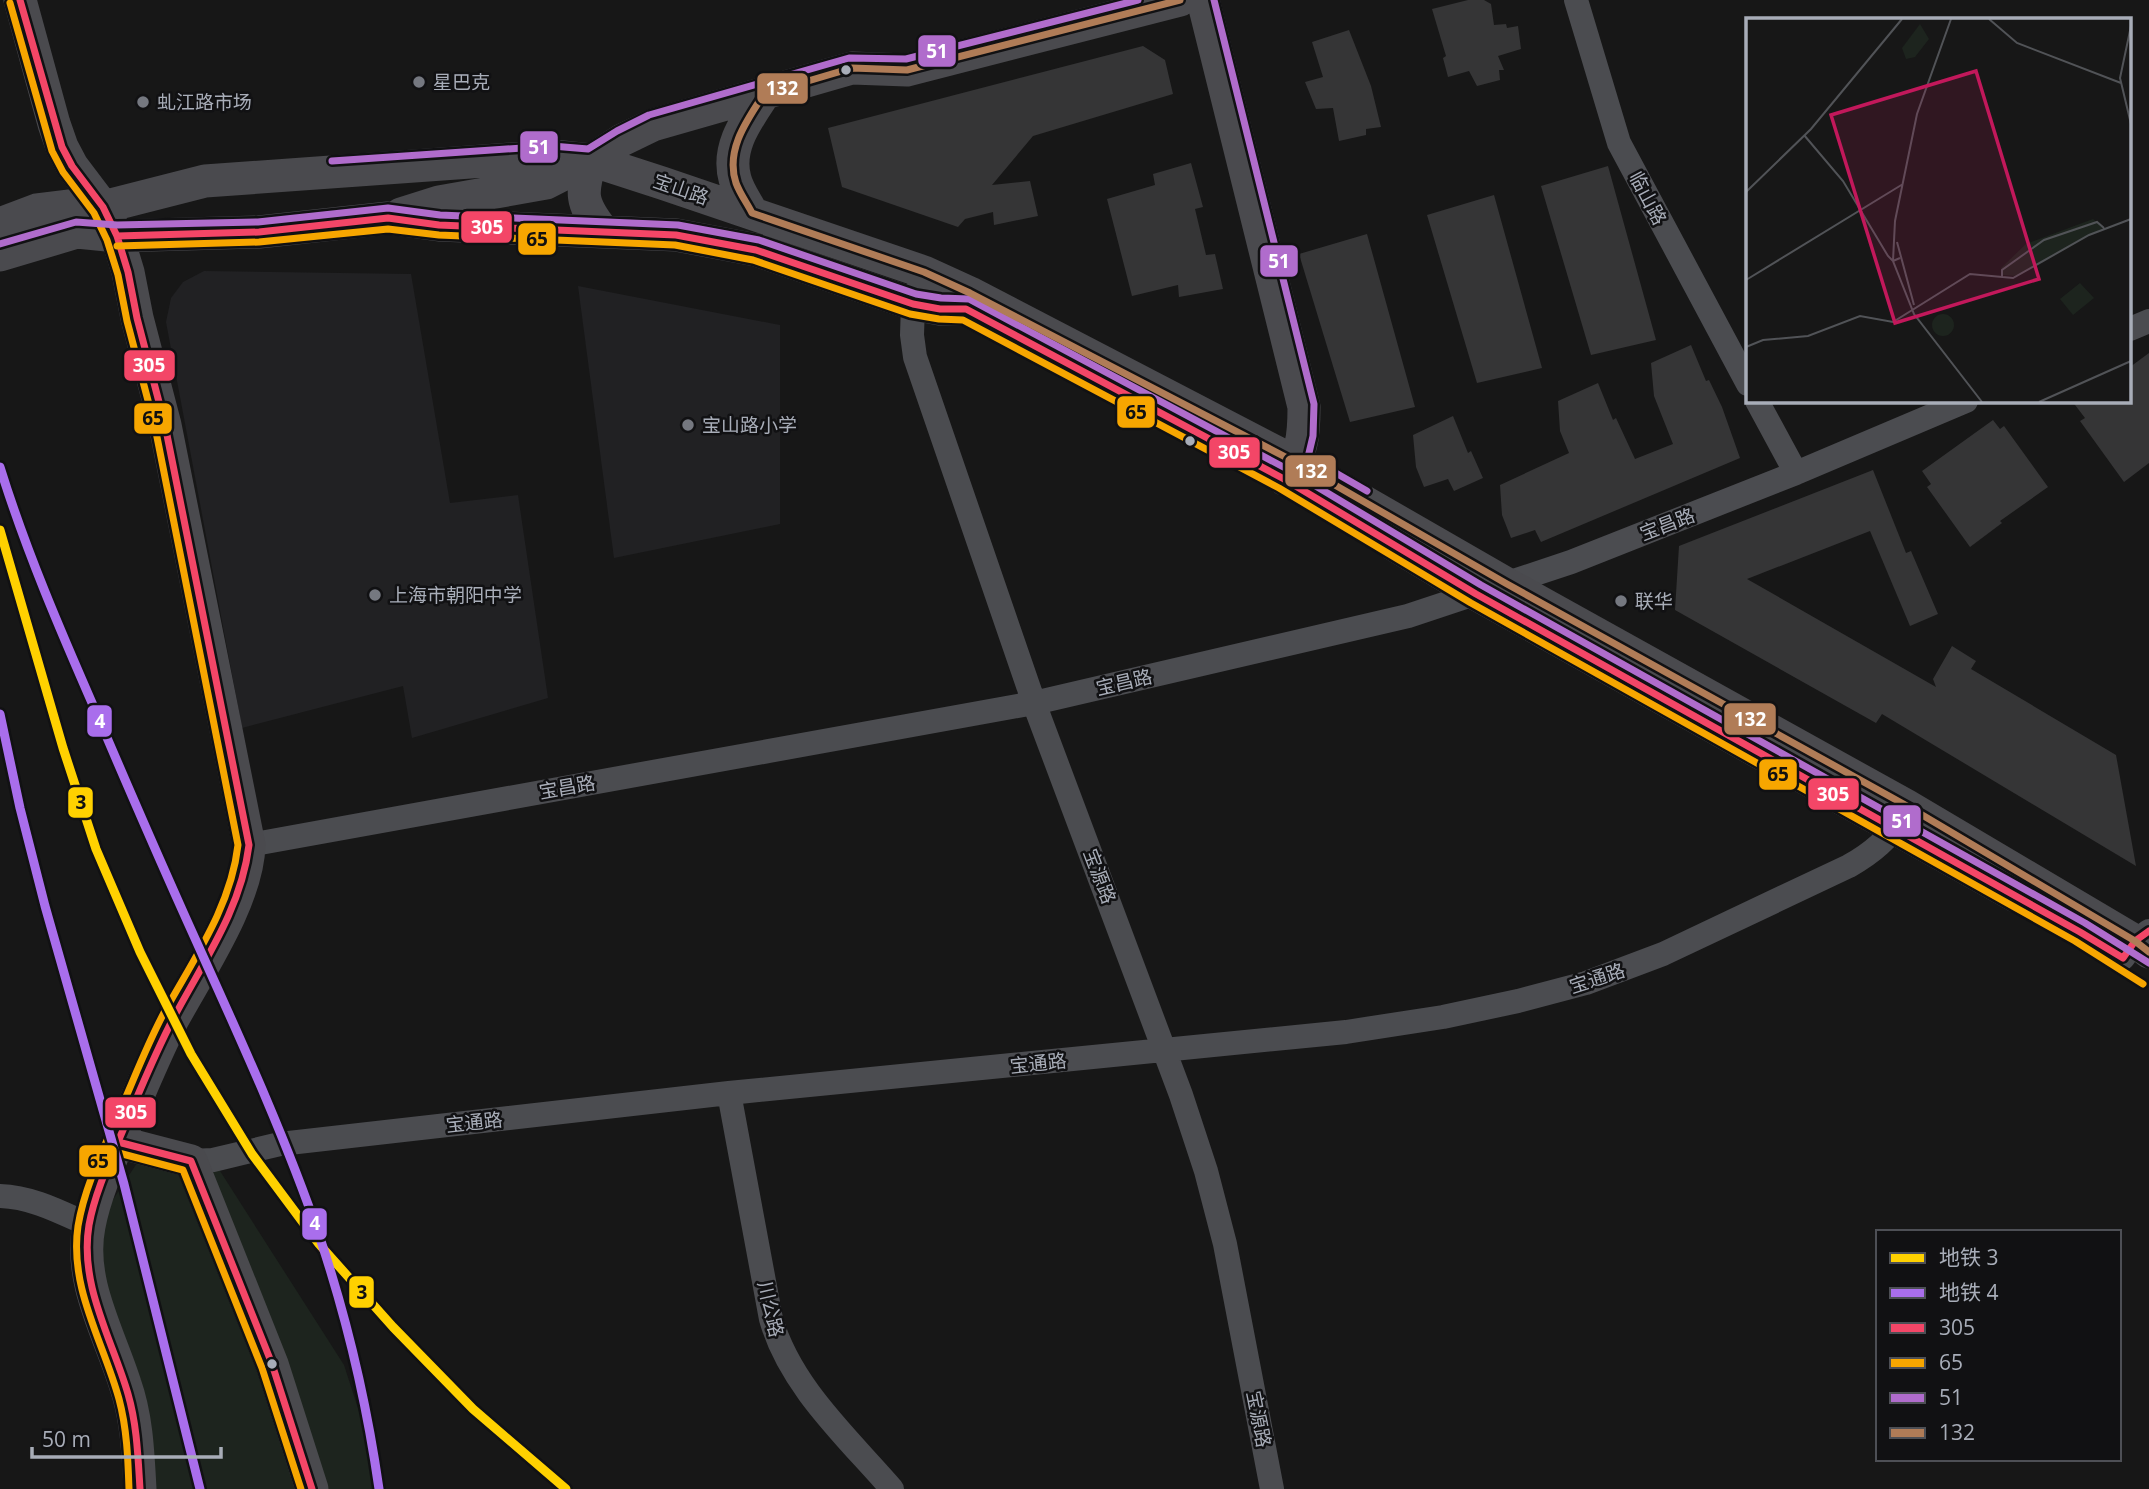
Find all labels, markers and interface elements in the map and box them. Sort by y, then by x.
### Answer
inset map [1746,18,2132,402]
line badge: 51 [917,34,957,68]
text: 51 [926,38,948,64]
unlabelled marker [839,63,853,77]
place label: 星巴克 [433,69,490,95]
line badge: 132 [756,72,809,105]
marker: 星巴克 [411,74,427,90]
text: 132 [766,75,798,101]
place label: 虬江路市场 [157,89,252,115]
marker: 虬江路市场 [135,94,151,110]
line badge: 51 [519,130,559,164]
text: 51 [528,134,550,160]
street label: 宝山路 [650,167,712,211]
street label: 临山路 [1623,167,1673,229]
line badge: 305 [460,210,513,244]
text: 305 [471,214,503,240]
line badge: 65 [517,222,557,256]
text: 65 [526,226,548,252]
line badge: 51 [1259,244,1299,278]
text: 51 [1268,248,1290,274]
line badge: 305 [123,349,176,382]
text: 305 [133,352,165,378]
line badge: 65 [1116,395,1156,429]
text: 65 [1125,399,1147,425]
line badge: 65 [133,402,173,435]
text: 65 [142,405,164,431]
place label: 宝山路小学 [702,412,797,438]
marker: 宝山路小学 [680,417,696,433]
unlabelled marker [1183,434,1197,448]
line badge: 305 [1208,436,1261,469]
text: 305 [1218,439,1250,465]
line badge: 132 [1284,454,1337,488]
text: 132 [1295,458,1327,484]
street label: 宝昌路 [1636,502,1698,546]
place label: 上海市朝阳中学 [389,582,522,608]
marker: 上海市朝阳中学 [367,587,383,603]
place label: 联华 [1635,588,1673,614]
marker: 联华 [1613,593,1629,609]
street label: 宝昌路 [1093,663,1155,701]
line badge: 132 [1723,702,1777,736]
line badge: 4 [86,704,113,738]
text: 132 [1734,706,1766,732]
text: 4 [95,708,106,734]
line badge: 65 [1758,758,1798,791]
text: 65 [1767,761,1789,787]
street label: 宝昌路 [537,769,597,805]
line badge: 305 [1807,777,1860,811]
text: 305 [1817,781,1849,807]
line badge: 3 [67,786,94,819]
text: 3 [76,789,87,815]
line badge: 51 [1882,804,1922,838]
text: 51 [1891,808,1913,834]
street label: 宝源路 [1078,845,1122,907]
street label: 宝通路 [1566,957,1628,999]
street label: 宝通路 [1008,1047,1068,1079]
line badge: 305 [104,1096,157,1129]
text: 305 [115,1099,147,1125]
street label: 宝通路 [444,1106,504,1138]
line badge: 65 [78,1144,118,1178]
text: 65 [87,1148,109,1174]
line badge: 4 [301,1207,328,1241]
text: 4 [310,1210,321,1236]
legend [1876,1230,2121,1461]
text: 地铁 3 [1939,1243,1998,1271]
line badge: 3 [348,1275,375,1309]
street label: 川公路 [752,1278,790,1340]
text: 地铁 4 [1939,1278,1998,1306]
text: 3 [357,1279,368,1305]
text: 305 [1939,1313,1975,1341]
text: 65 [1939,1348,1963,1376]
unlabelled marker [265,1357,279,1371]
text: 51 [1939,1383,1963,1411]
street label: 宝源路 [1241,1389,1277,1449]
scale bar [32,1416,220,1460]
text: 132 [1939,1418,1975,1446]
text: 50 m [42,1425,91,1453]

